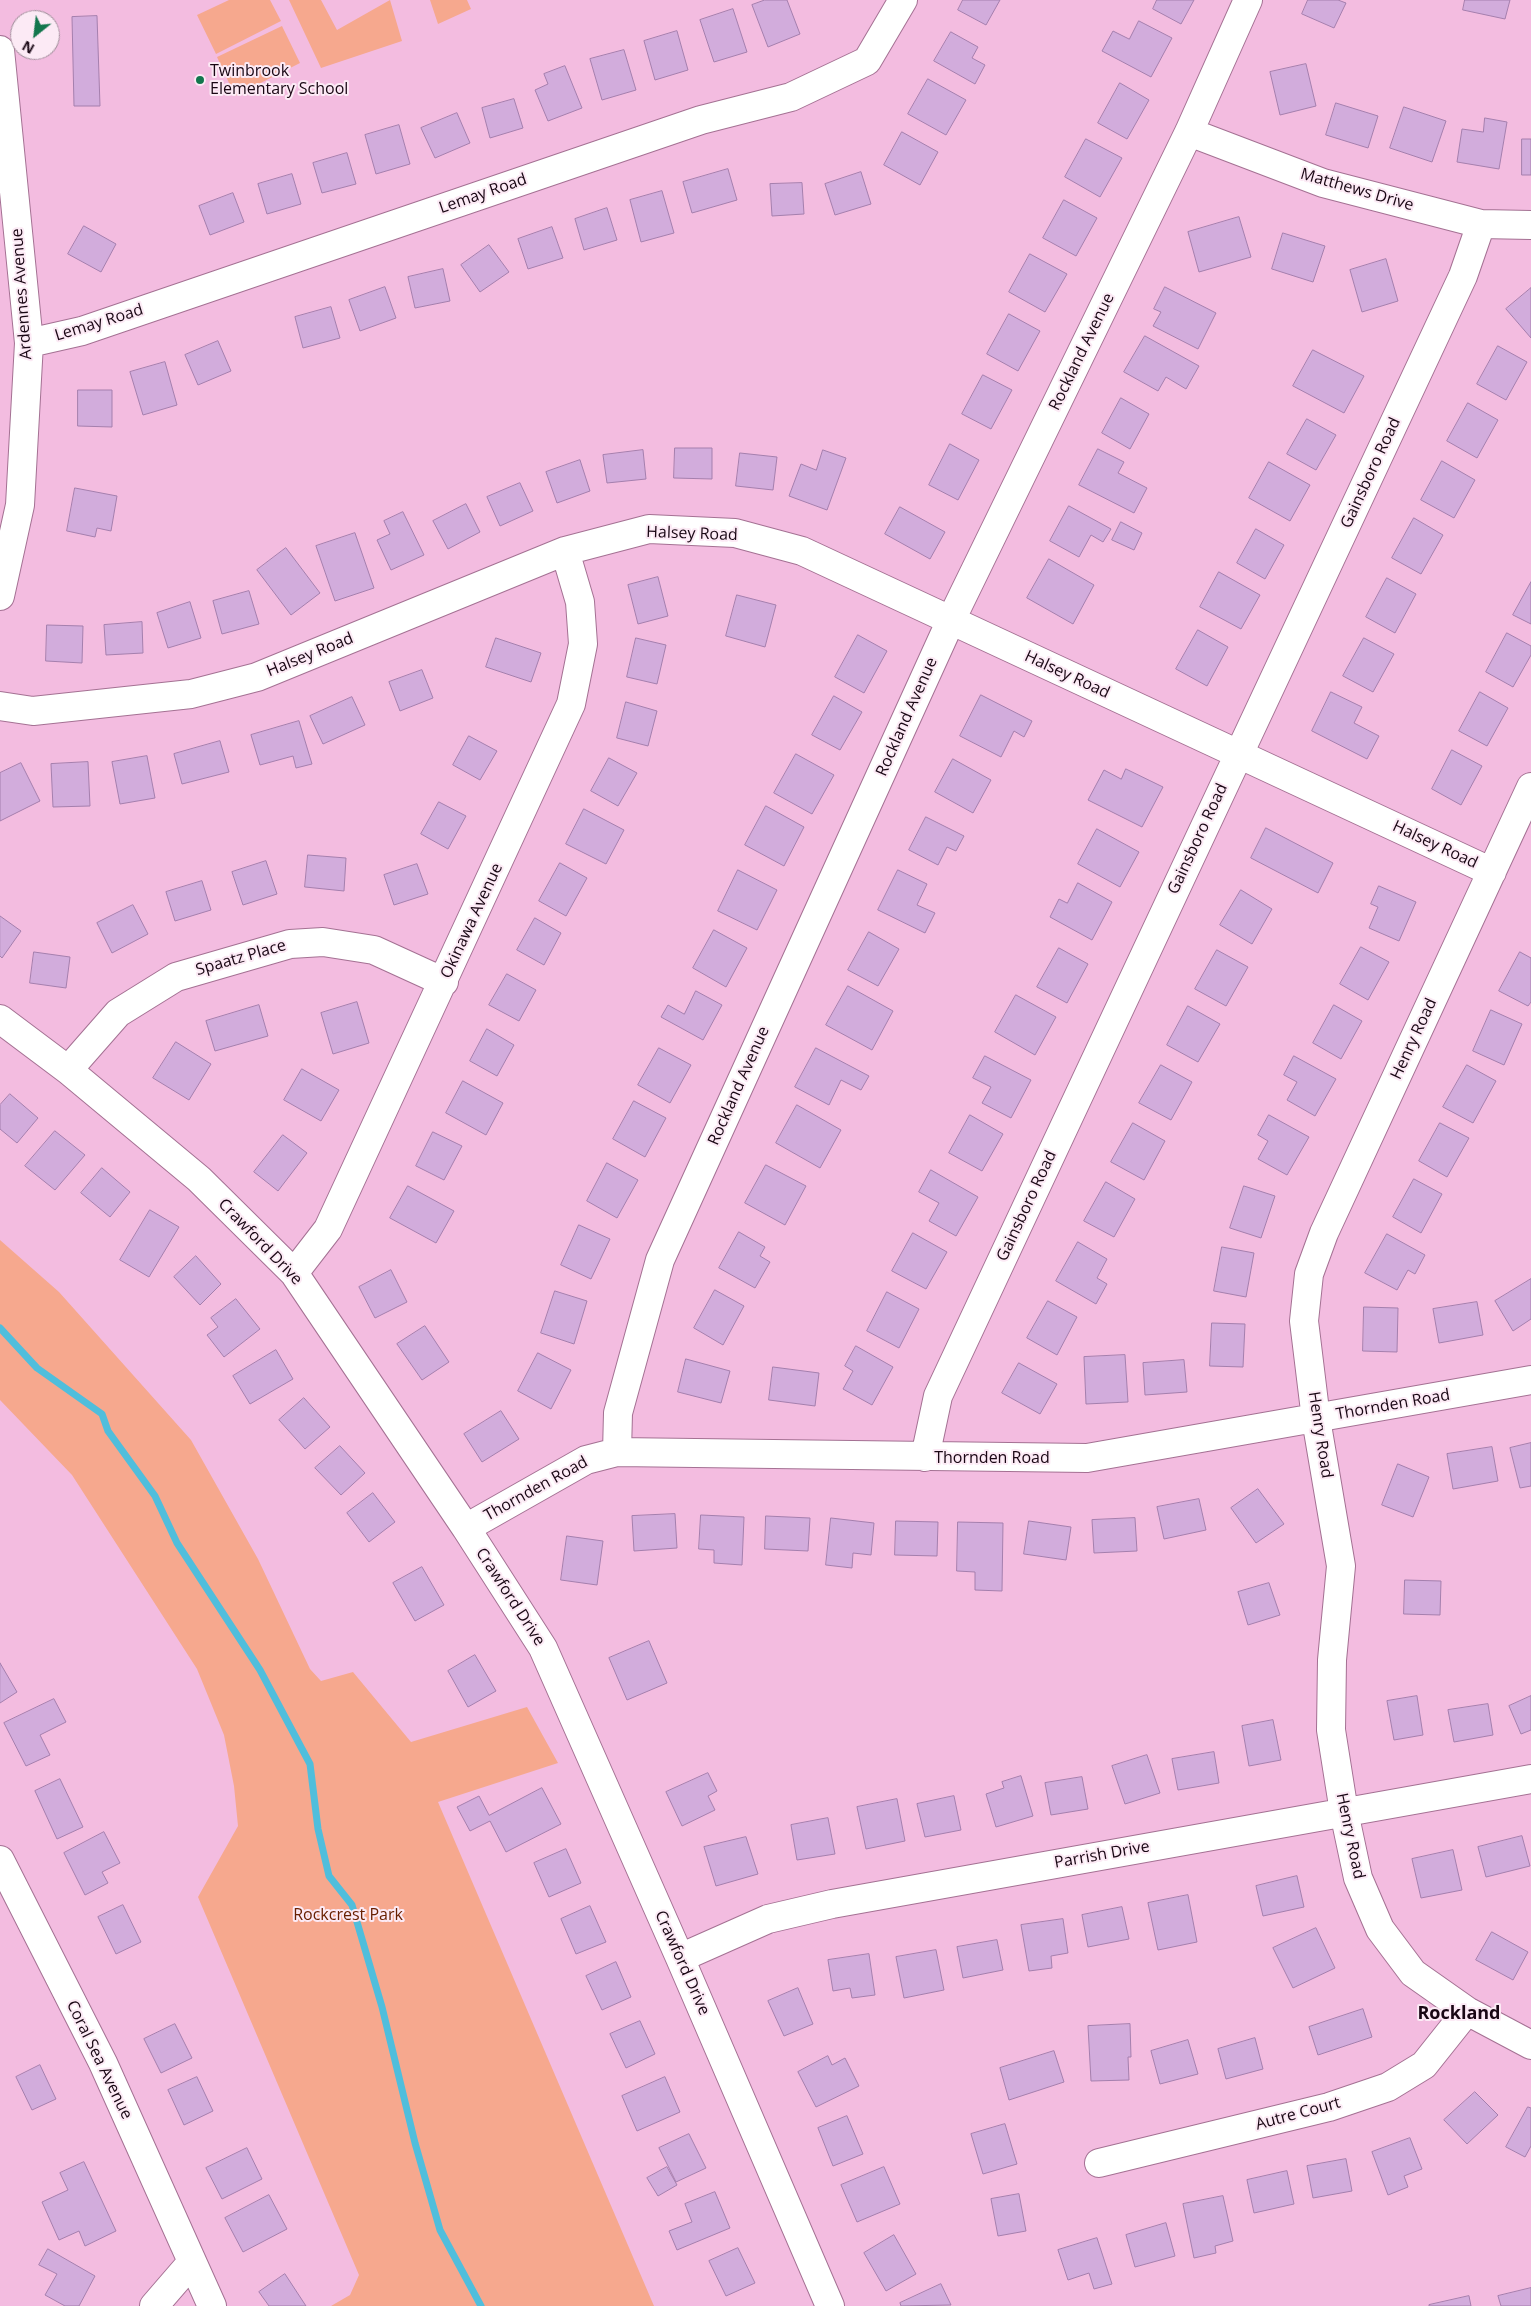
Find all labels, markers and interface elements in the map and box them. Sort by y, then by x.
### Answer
north arrow [10,10,60,60]
text: N [18,37,38,59]
place label: Twinbrook Elementary School [210,61,348,99]
marker: Twinbrook Elementary School [194,74,206,86]
street label: Matthews Drive [1298,165,1416,215]
street label: Lemay Road [437,170,529,218]
street label: Ardennes Avenue [8,228,36,360]
street label: Rockland Avenue [1045,290,1119,414]
street label: Lemay Road [52,300,146,346]
street label: Gainsboro Road [1337,415,1405,531]
street label: Halsey Road [646,523,738,545]
street label: Halsey Road [264,629,356,681]
street label: Halsey Road [1021,647,1113,703]
street label: Rockland Avenue [872,655,942,779]
street label: Gainsboro Road [1164,781,1232,897]
street label: Halsey Road [1389,817,1481,873]
street label: Okinawa Avenue [437,860,507,982]
street label: Spaatz Place [194,936,288,980]
street label: Henry Road [1387,995,1441,1083]
street label: Rockland Avenue [704,1024,774,1148]
street label: Gainsboro Road [993,1148,1061,1264]
street label: Crawford Drive [214,1195,306,1289]
street label: Thornden Road [1334,1386,1452,1424]
street label: Henry Road [1304,1390,1336,1480]
street label: Thornden Road [934,1448,1050,1468]
street label: Thornden Road [481,1453,591,1525]
street label: Crawford Drive [471,1545,549,1649]
street label: Henry Road [1332,1791,1368,1881]
street label: Parrish Drive [1053,1837,1151,1873]
park label: Rockcrest Park [293,1905,403,1925]
street label: Crawford Drive [650,1908,714,2018]
street label: Coral Sea Avenue [62,1997,136,2123]
district label: Rockland [1417,2003,1501,2025]
street label: Autre Court [1253,2093,1343,2135]

